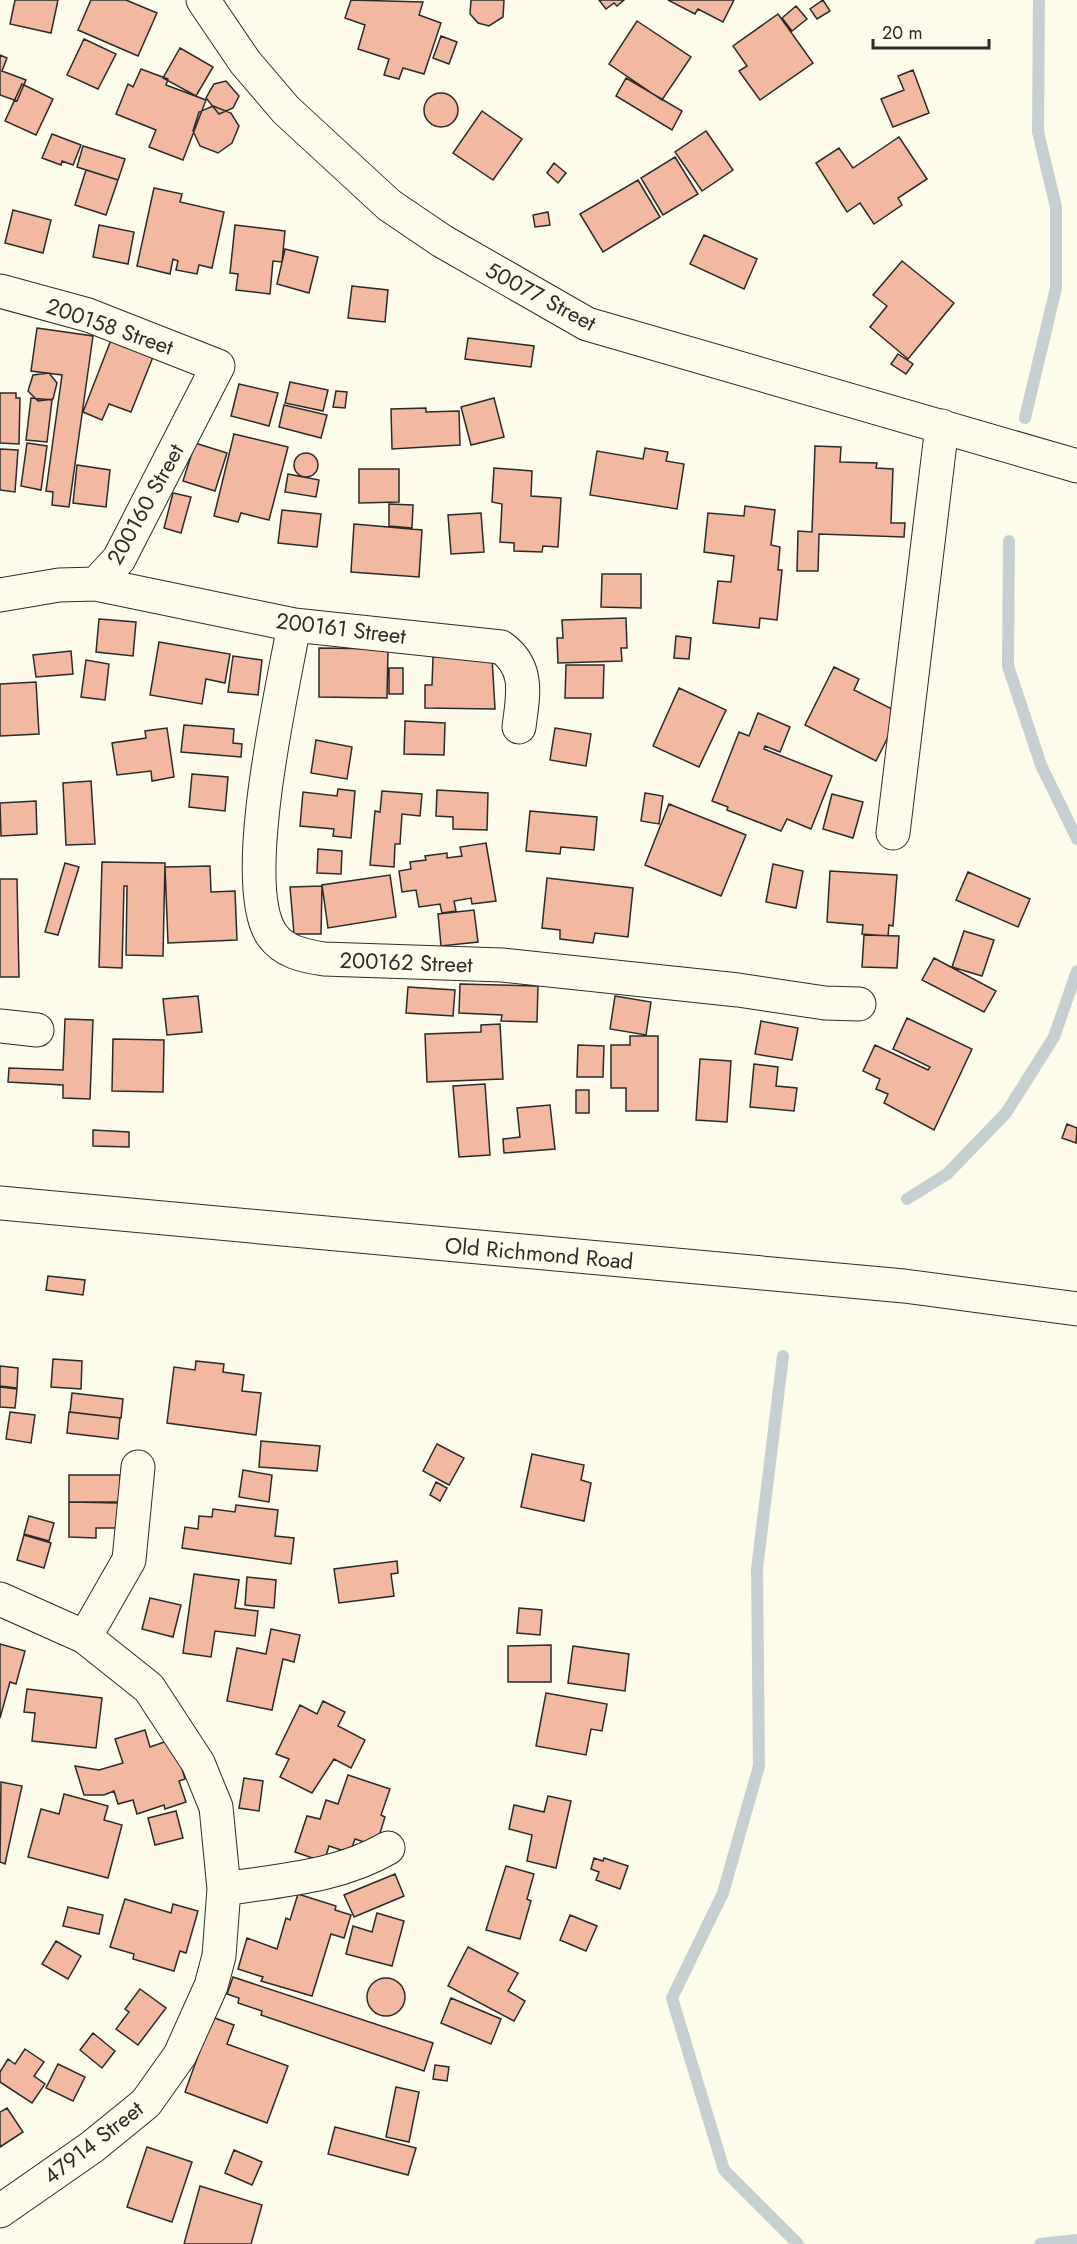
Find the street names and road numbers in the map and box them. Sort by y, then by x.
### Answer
street label: 50077 Street [480,253,603,339]
street label: 200158 Street [42,289,178,363]
street label: 200160 Street [99,437,192,570]
street label: 200161 Street [274,604,408,652]
street label: 200162 Street [339,944,474,980]
street label: Old Richmond Road [443,1229,635,1277]
street label: 47914 Street [36,2092,150,2191]

